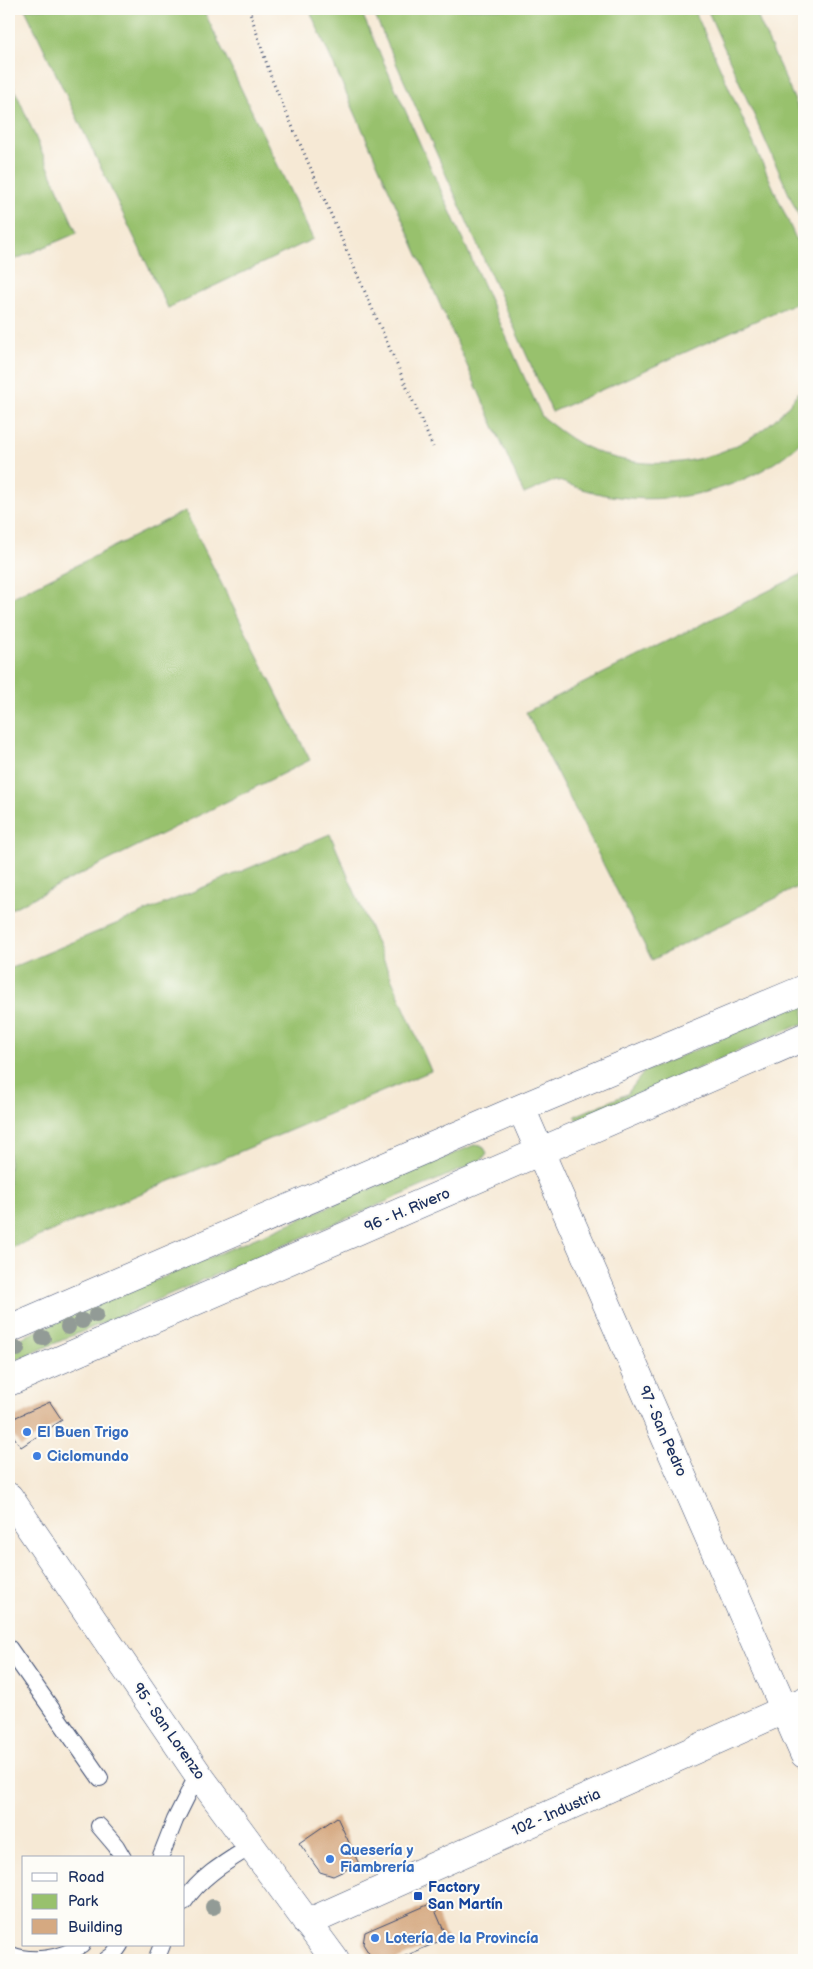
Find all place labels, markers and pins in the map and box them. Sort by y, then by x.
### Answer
place label: El Buen Trigo [37,1423,129,1442]
marker: El Buen Trigo [21,1426,33,1438]
place label: Ciclomundo [47,1447,129,1466]
marker: Ciclomundo [31,1450,43,1462]
place label: Quesería y Fiambrería [340,1841,415,1877]
marker: Quesería y Fiambrería [324,1853,336,1865]
place label: Factory San Martín [428,1878,503,1914]
marker: Factory San Martín [412,1890,424,1902]
place label: Lotería de la Provincía [385,1929,539,1948]
marker: Lotería de la Provincía [369,1932,381,1944]

